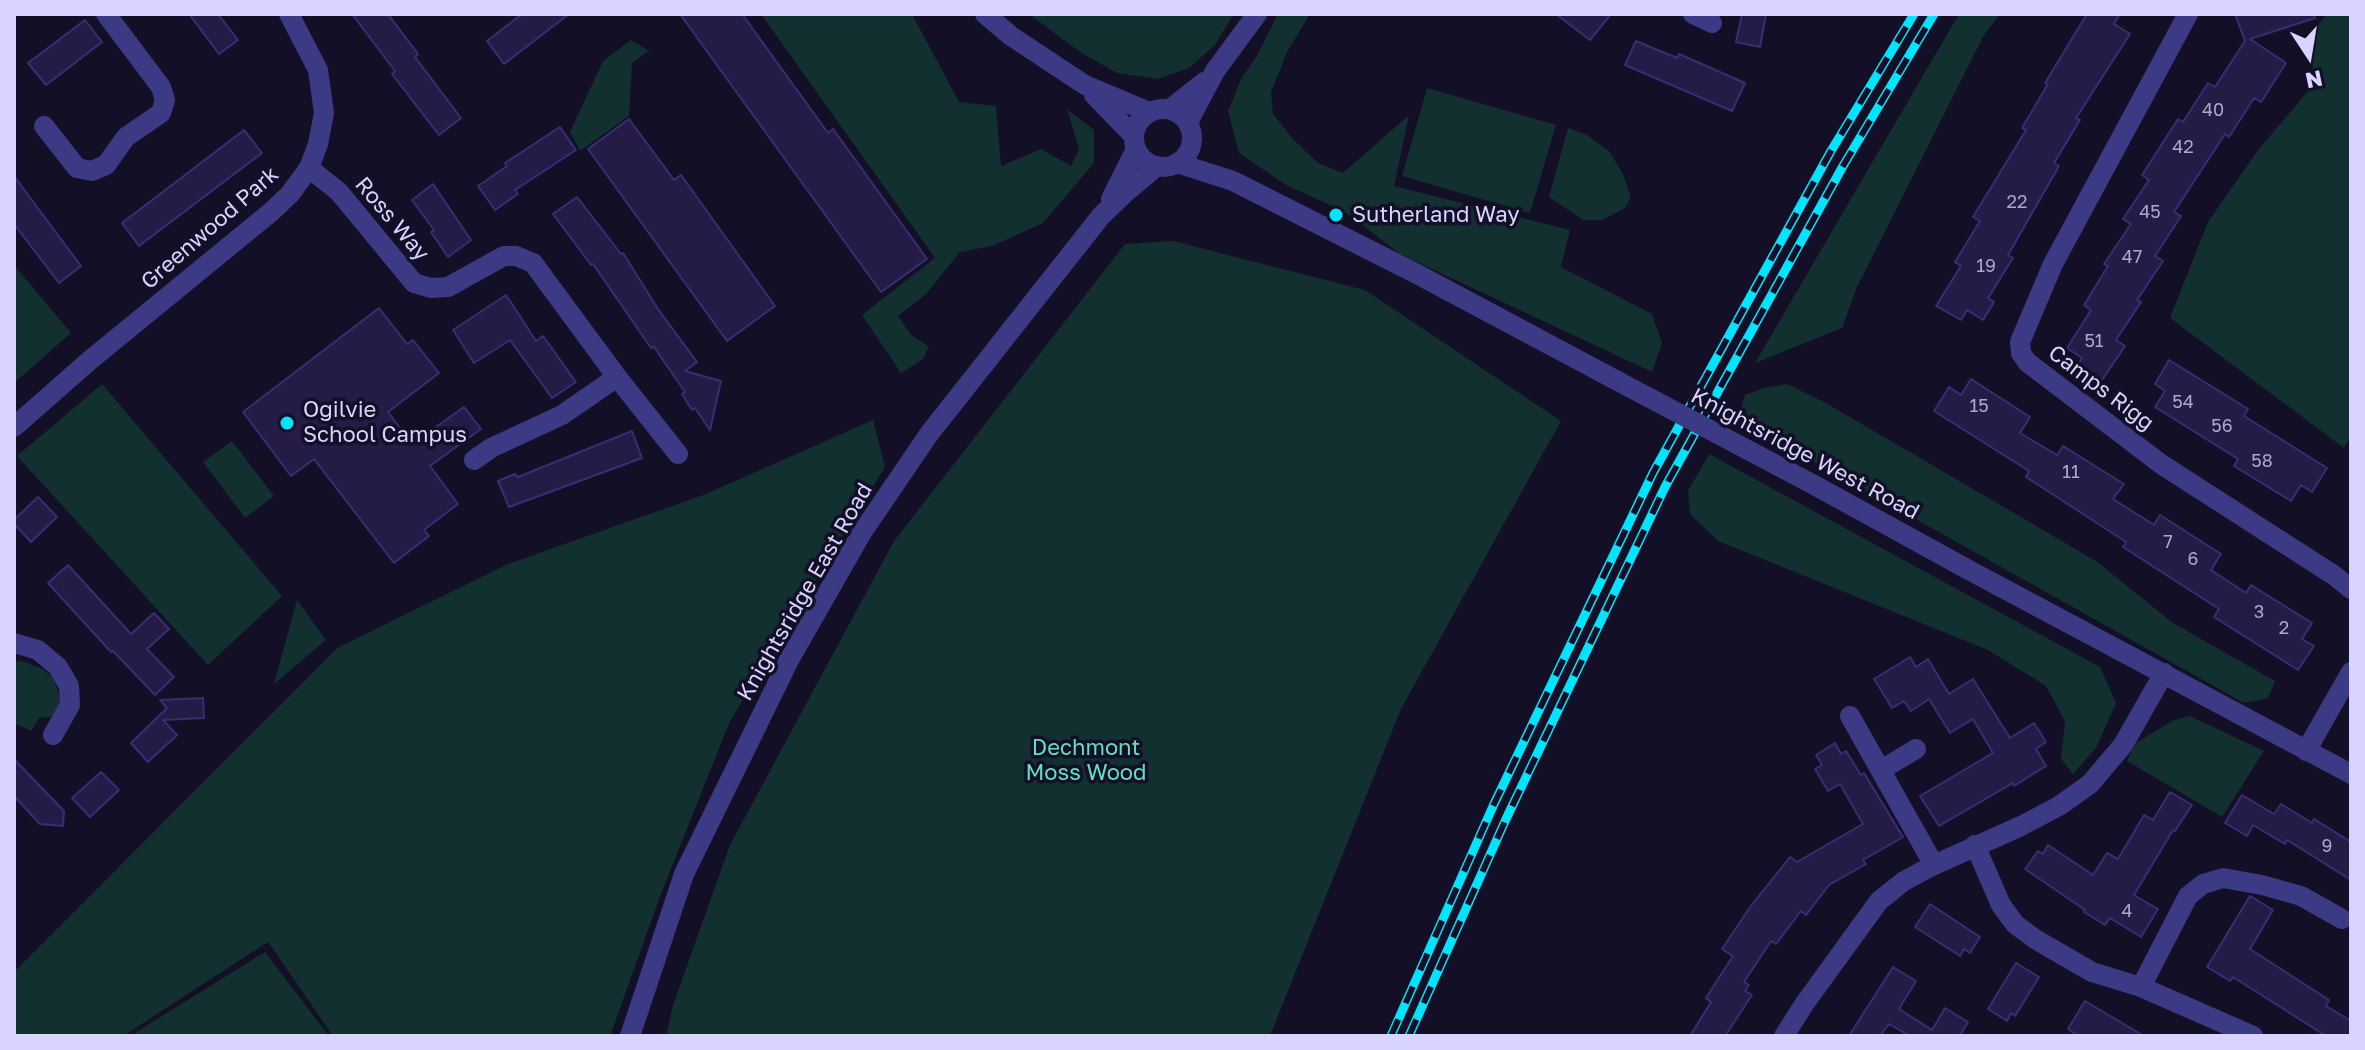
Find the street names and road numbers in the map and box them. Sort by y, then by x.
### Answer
street label: Greenwood Park [136,161,284,295]
street label: Ross Way [349,172,435,266]
street label: Camps Rigg [2043,340,2159,436]
street label: Knightsridge West Road [1686,383,1924,525]
street label: Knightsridge East Road [732,478,878,706]

